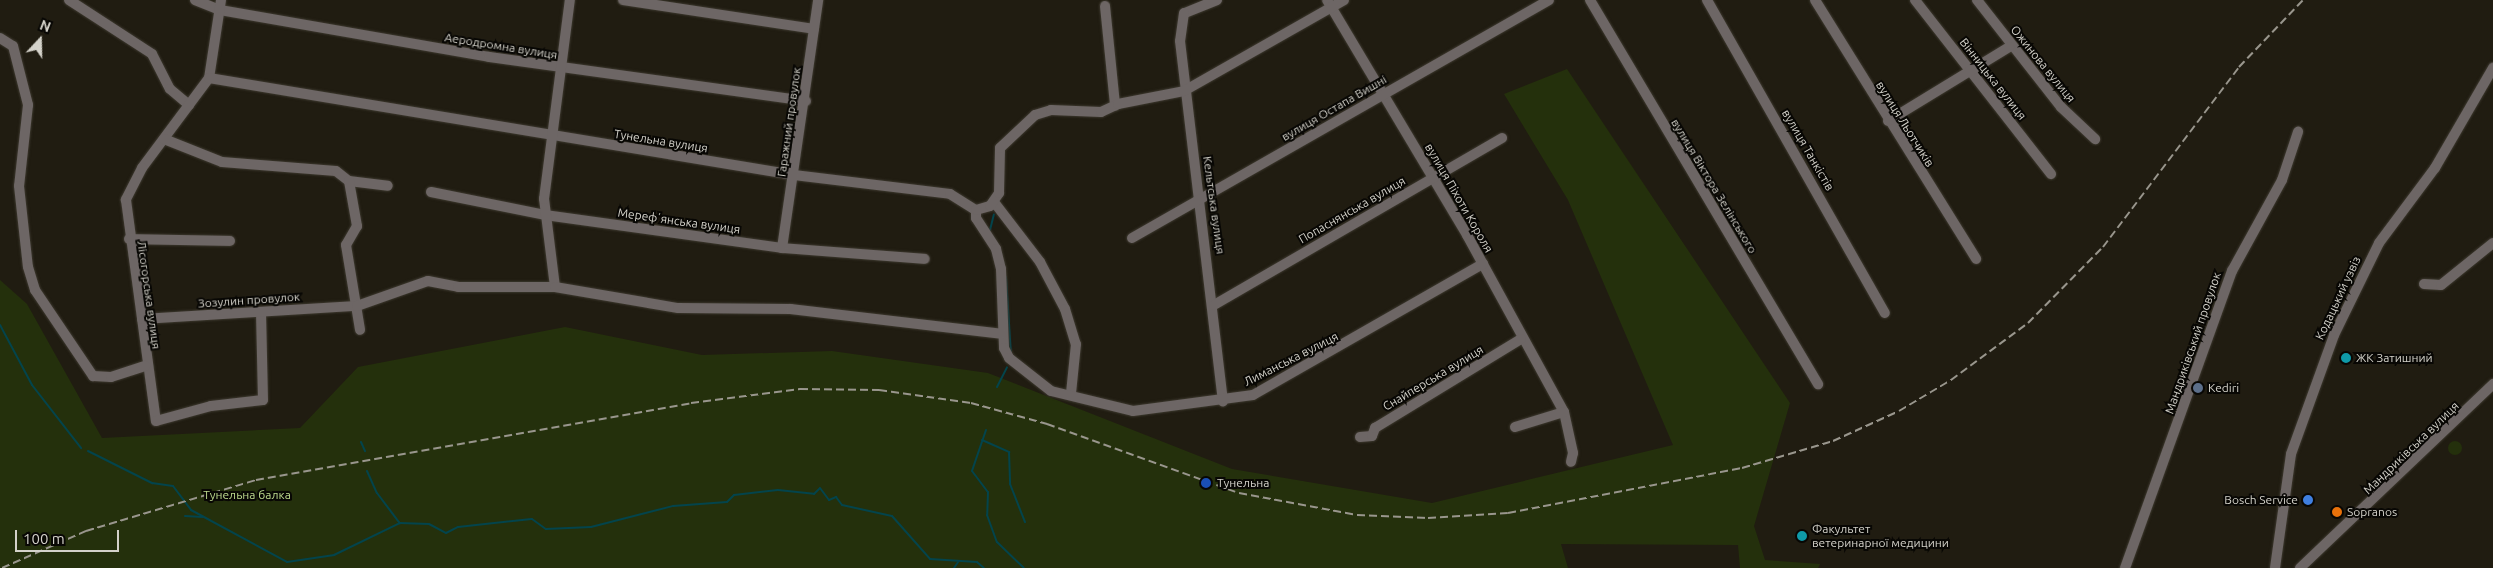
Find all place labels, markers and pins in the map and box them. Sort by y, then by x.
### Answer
place label: ЖК Затишний [2356,351,2433,365]
marker: ЖК Затишний [2340,352,2352,364]
place label: Kediri [2208,381,2239,395]
marker: Kediri [2192,382,2204,394]
marker: Тунельна [1199,476,1213,490]
place label: Тунельна [1217,476,1269,490]
place label: Bosch Service [2224,493,2298,507]
marker: Bosch Service [2302,494,2314,506]
place label: Sopranos [2347,505,2397,519]
marker: Sopranos [2331,506,2343,518]
place label: Факультет ветеринарної медицини [1812,522,1949,550]
marker: Факультет ветеринарної медицини [1796,530,1808,542]

